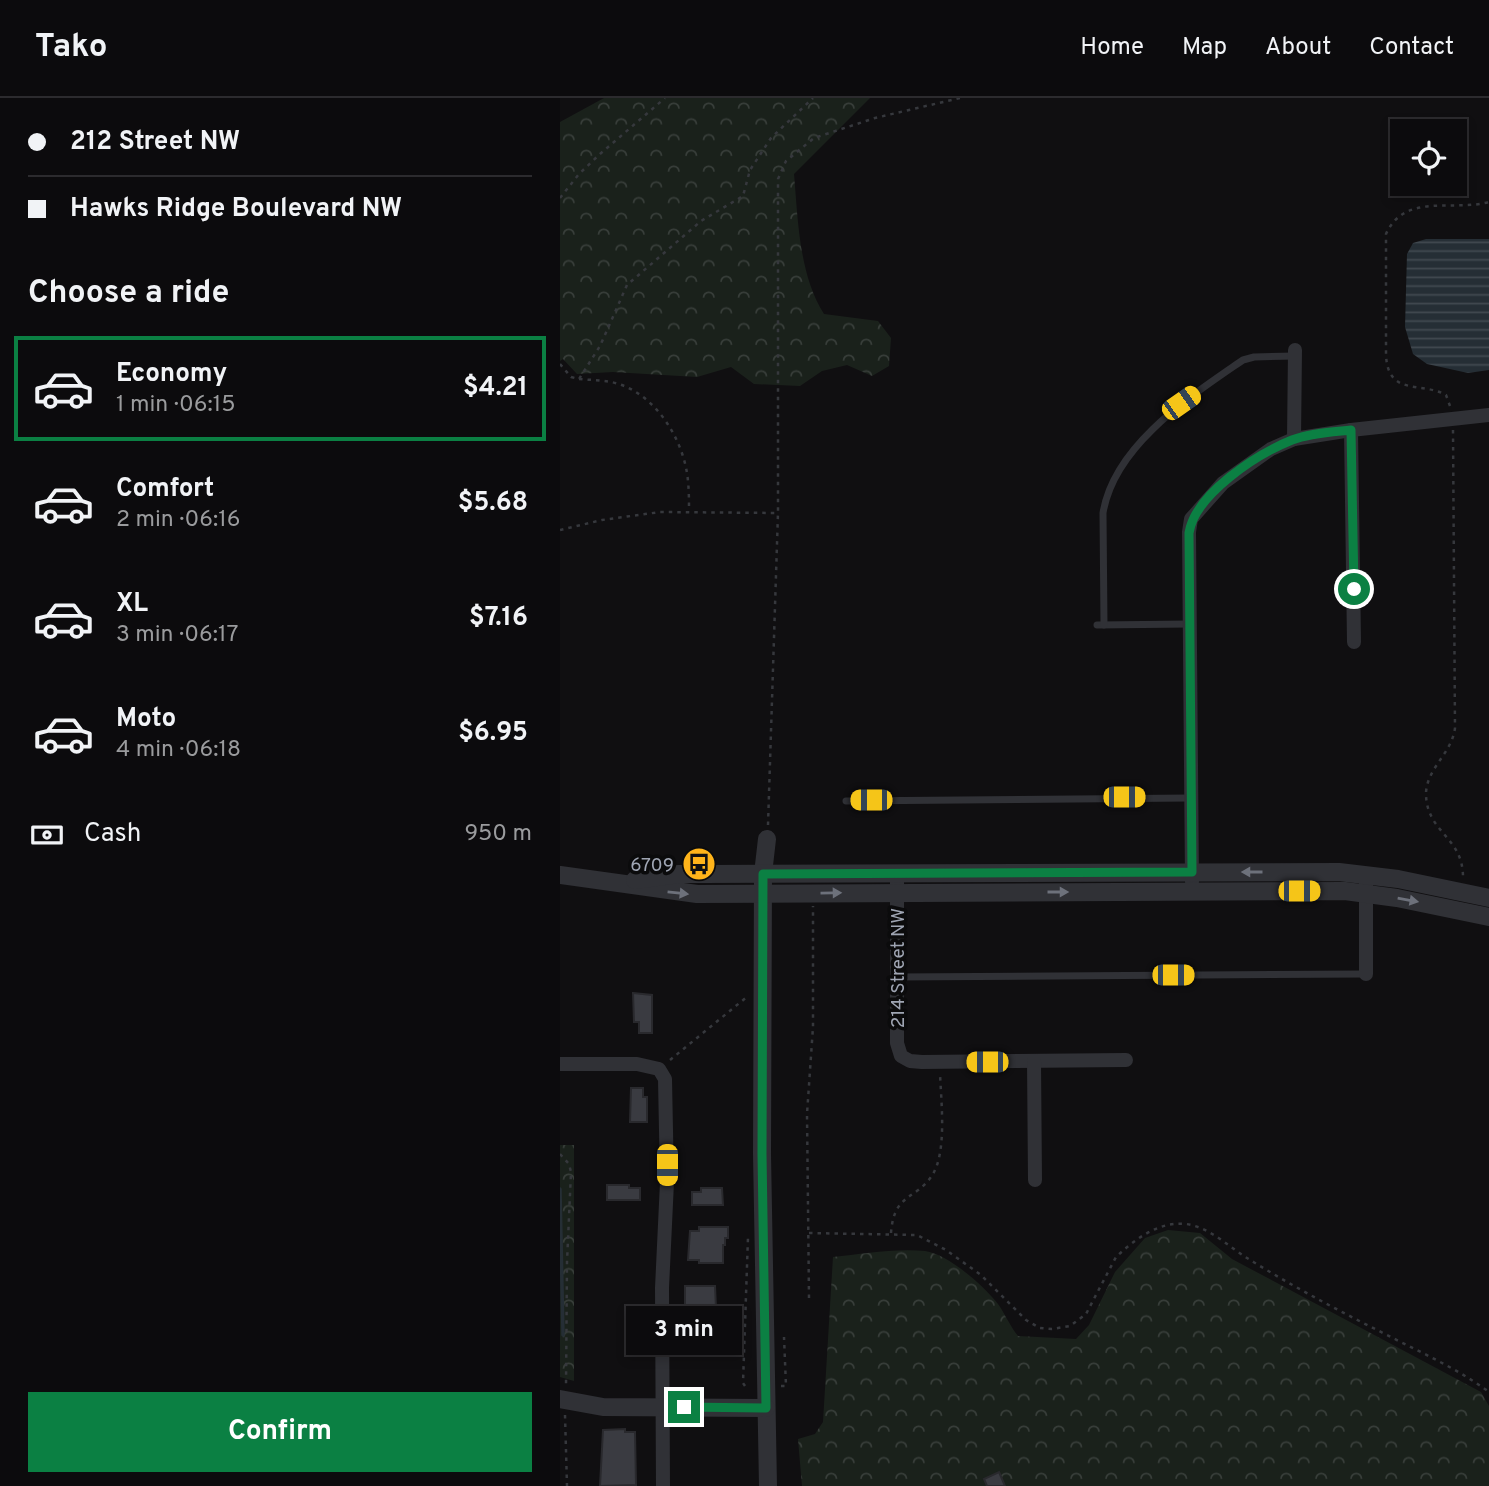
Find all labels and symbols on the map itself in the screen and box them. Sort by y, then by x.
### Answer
car [1158,382,1205,424]
route start [1338,573,1370,605]
car [1104,787,1146,808]
car [851,790,893,811]
bus stop icon: 6709 [680,845,718,883]
place label: 6709 [630,854,674,878]
one-way arrow [1240,866,1262,878]
car [1279,881,1321,902]
one-way arrow [1047,886,1069,898]
one-way arrow [667,887,689,898]
one-way arrow [820,887,842,898]
one-way arrow [1397,895,1419,906]
street label: 214 Street NW [887,908,911,1028]
car [1153,965,1195,986]
car [967,1052,1009,1073]
car [657,1144,678,1186]
callout: 3 min [626,1306,742,1354]
route end [668,1391,700,1423]

